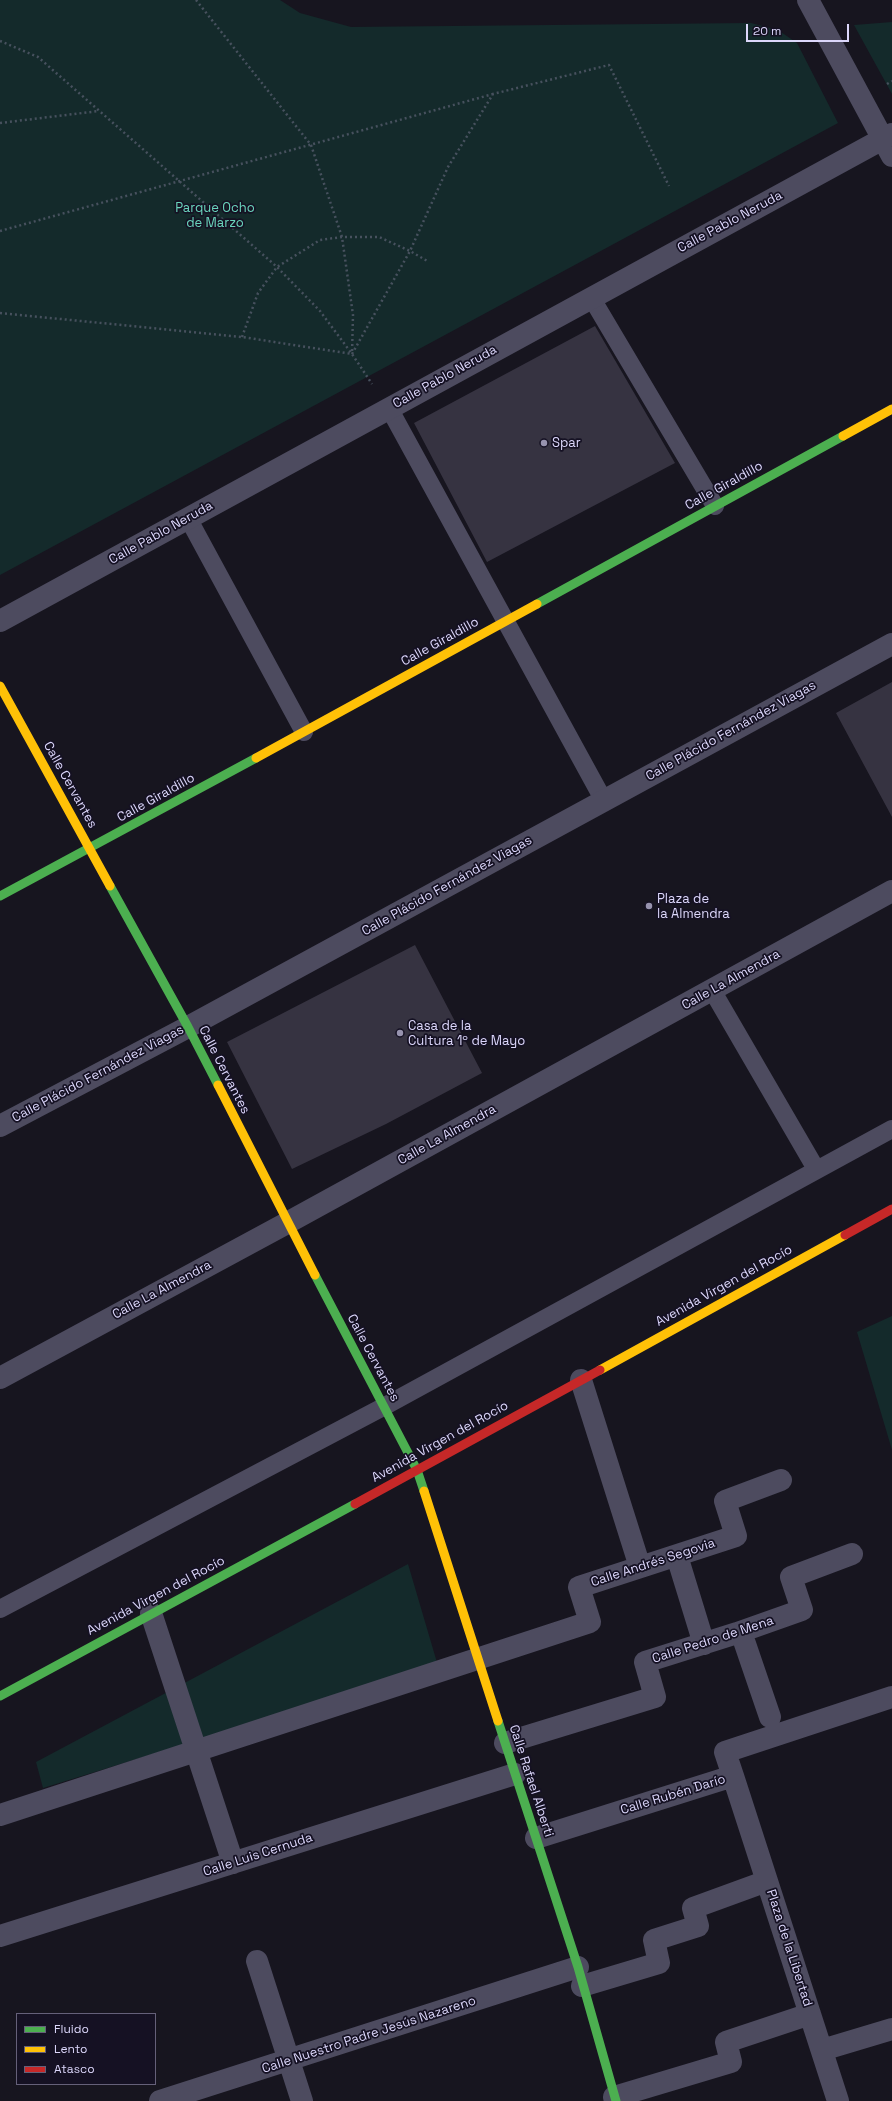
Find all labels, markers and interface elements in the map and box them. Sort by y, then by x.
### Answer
scale bar [748,16,851,42]
text: 20 m [753,23,781,39]
street label: Calle Pablo Neruda [675,188,785,256]
park label: Parque Ocho de Marzo [175,200,255,231]
street label: Calle Pablo Neruda [390,342,500,412]
place label: Spar [552,435,581,451]
marker: Spar [539,438,549,448]
street label: Calle Giraldillo [682,458,766,514]
street label: Calle Pablo Neruda [106,498,216,568]
street label: Calle Giraldillo [398,614,482,670]
street label: Calle Plácido Fernández Viagas [643,678,819,784]
street label: Calle Cervantes [40,739,100,831]
street label: Calle Giraldillo [114,770,198,826]
street label: Calle Plácido Fernández Viagas [359,833,535,939]
place label: Plaza de la Almendra [657,891,730,922]
marker: Plaza de la Almendra [644,901,654,911]
street label: Calle La Almendra [679,947,783,1013]
place label: Casa de la Cultura 1º de Mayo [408,1018,525,1049]
street label: Calle Plácido Fernández Viagas [9,1022,187,1126]
street label: Calle Cervantes [195,1023,253,1117]
marker: Casa de la Cultura 1º de Mayo [395,1028,405,1038]
street label: Calle La Almendra [395,1102,499,1168]
street label: Avenida Virgen del Rocío [653,1242,795,1330]
street label: Calle La Almendra [110,1257,214,1323]
street label: Calle Cervantes [343,1312,403,1404]
street label: Avenida Virgen del Rocío [369,1398,511,1486]
street label: Calle Andrés Segovia [589,1536,717,1590]
street label: Avenida Virgen del Rocío [84,1553,228,1639]
street label: Calle Pedro de Mena [650,1613,776,1667]
street label: Calle Rafael Alberti [505,1723,557,1839]
street label: Calle Rubén Darío [619,1772,727,1818]
street label: Calle Luis Cernuda [201,1830,315,1880]
street label: Plaza de la Libertad [763,1887,815,2009]
street label: Calle Nuestro Padre Jesús Nazareno [260,1993,478,2077]
legend [16,2013,156,2085]
text: Fluido [54,2021,89,2037]
text: Lento [54,2041,88,2057]
text: Atasco [54,2061,95,2077]

